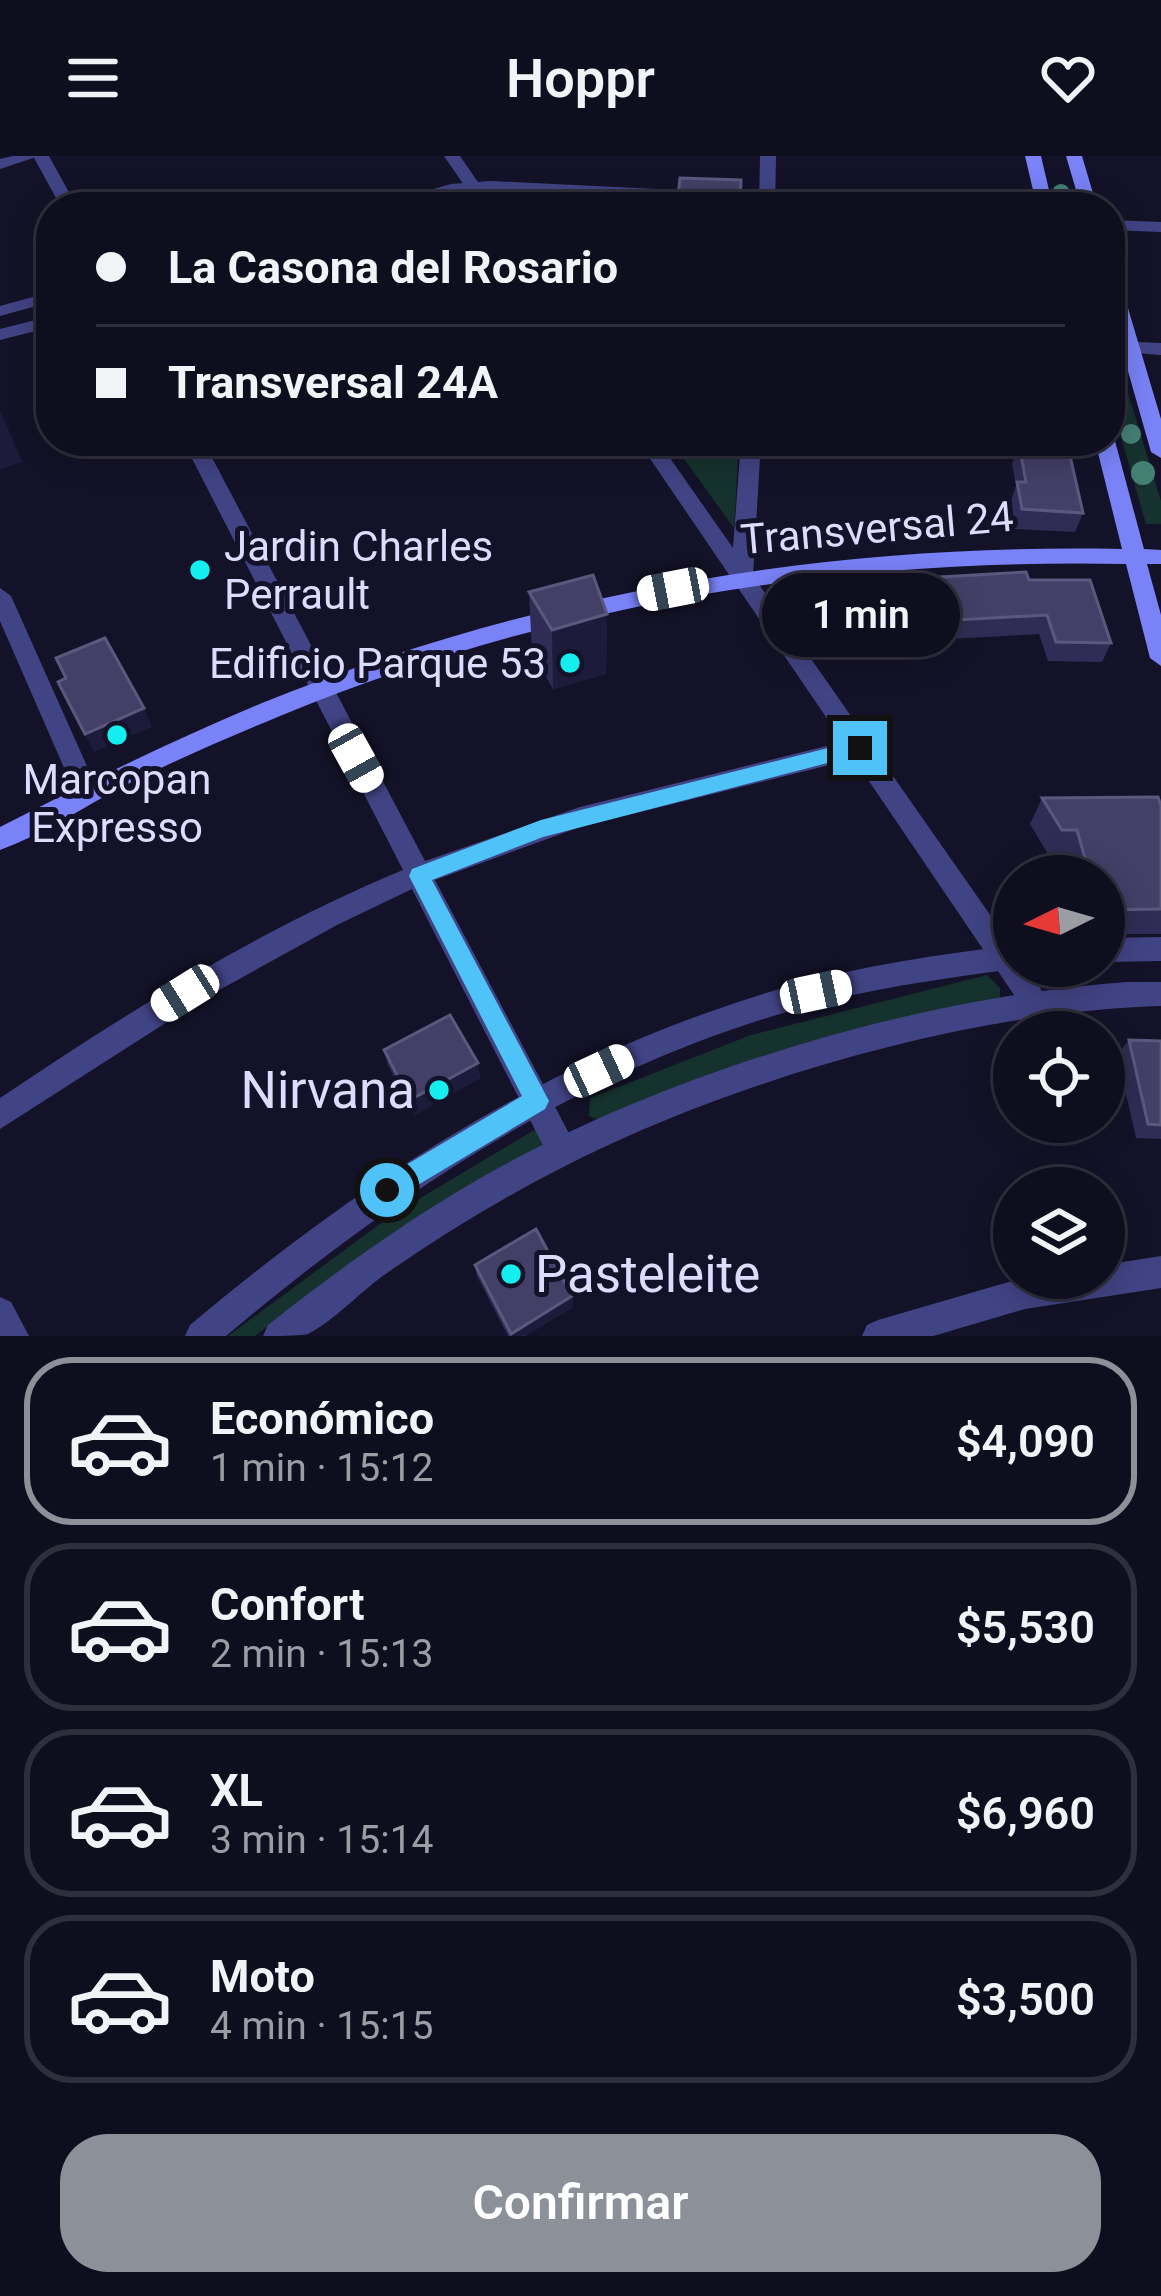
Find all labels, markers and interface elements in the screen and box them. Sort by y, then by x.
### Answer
icon: menu [60,45,126,111]
icon: heart [1035,45,1101,111]
text: Hoppr [506,47,655,110]
text: La Casona del Rosario [168,241,618,294]
text: Transversal 24A [168,356,498,409]
street label: Transversal 24 [739,492,1015,564]
place label: Jardin Charles Perrault [224,522,493,619]
marker: Jardin Charles Perrault [187,557,213,583]
car [634,564,712,614]
callout: 1 min [761,574,959,658]
text: 1 min [812,592,910,638]
place label: Edificio Parque 53 [209,639,546,688]
marker: Edificio Parque 53 [557,650,583,676]
car [323,718,389,798]
route end [833,721,887,775]
marker: Marcopan Expresso [104,722,130,748]
place label: Marcopan Expresso [23,755,211,852]
north arrow [993,855,1125,987]
map controls [993,855,1125,1299]
car [145,959,225,1027]
car [777,967,855,1017]
button: locate [993,1011,1125,1143]
car [559,1039,639,1103]
place label: Nirvana [241,1061,415,1120]
marker: Nirvana [426,1077,452,1103]
route start [360,1163,414,1217]
button: layers [993,1167,1125,1299]
place label: Pasteleite [535,1245,760,1304]
marker: Pasteleite [498,1261,524,1287]
icon: car [66,1387,174,1495]
text: Económico [210,1392,434,1445]
text: $4,090 [956,1415,1095,1468]
text: 1 min · 15:12 [210,1445,433,1491]
icon: car [66,1573,174,1681]
text: Confort [210,1578,364,1631]
text: $5,530 [956,1601,1095,1654]
text: 2 min · 15:13 [210,1631,433,1677]
icon: car [66,1759,174,1867]
text: XL [210,1764,263,1817]
text: $6,960 [956,1787,1095,1840]
text: 3 min · 15:14 [210,1817,433,1863]
icon: car [66,1945,174,2053]
text: Moto [210,1950,315,2003]
text: $3,500 [956,1973,1095,2026]
text: 4 min · 15:15 [210,2003,433,2049]
button: Confirmar [60,2134,1101,2272]

